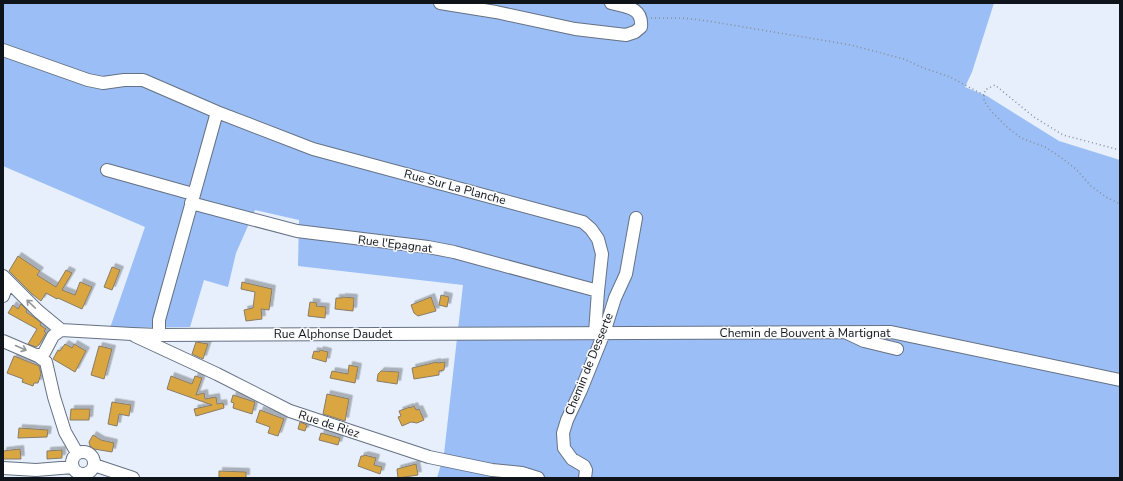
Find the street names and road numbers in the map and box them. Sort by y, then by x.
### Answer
street label: Rue Sur La Planche [402,166,508,208]
street label: Rue l'Epagnat [357,232,434,257]
street label: Chemin de Desserte [561,310,617,418]
street label: Chemin de Bouvent à Martignat [720,325,891,341]
street label: Rue Alphonse Daudet [274,326,393,342]
street label: Rue de Riez [296,407,362,442]

